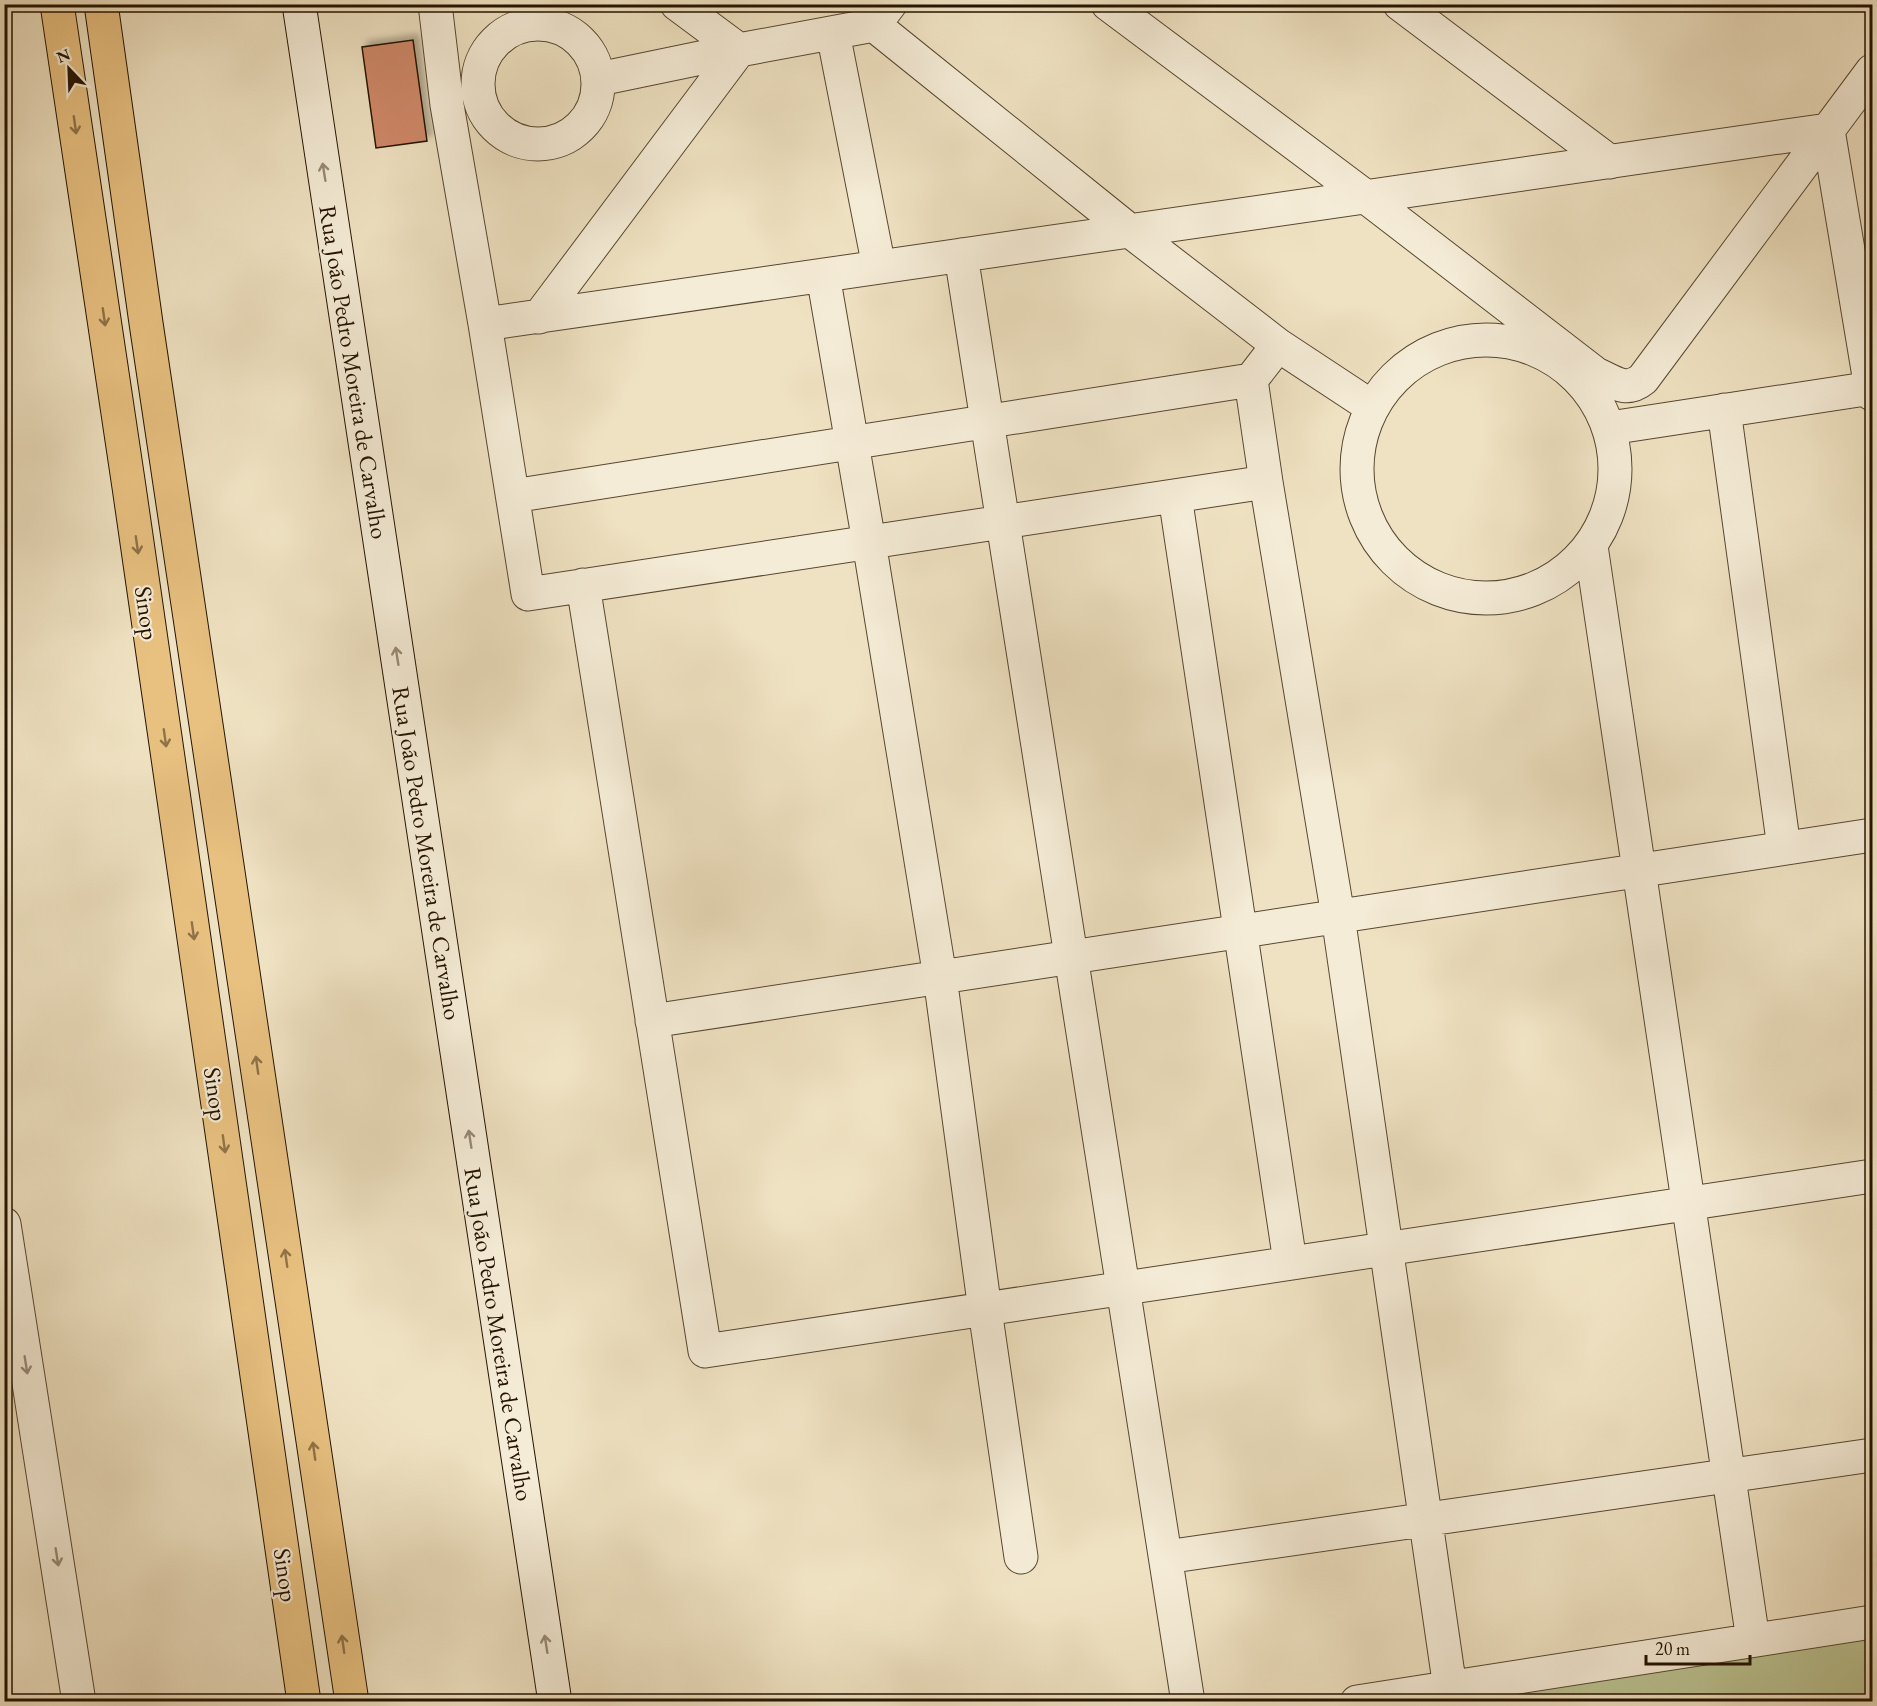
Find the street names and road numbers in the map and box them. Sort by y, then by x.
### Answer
street label: Rua João Pedro Moreira de Carvalho [312,203,396,541]
street label: Sinop [128,584,166,642]
street label: Rua João Pedro Moreira de Carvalho [385,684,469,1022]
street label: Sinop [197,1065,235,1123]
street label: Rua João Pedro Moreira de Carvalho [457,1165,541,1503]
street label: Sinop [267,1546,305,1604]

